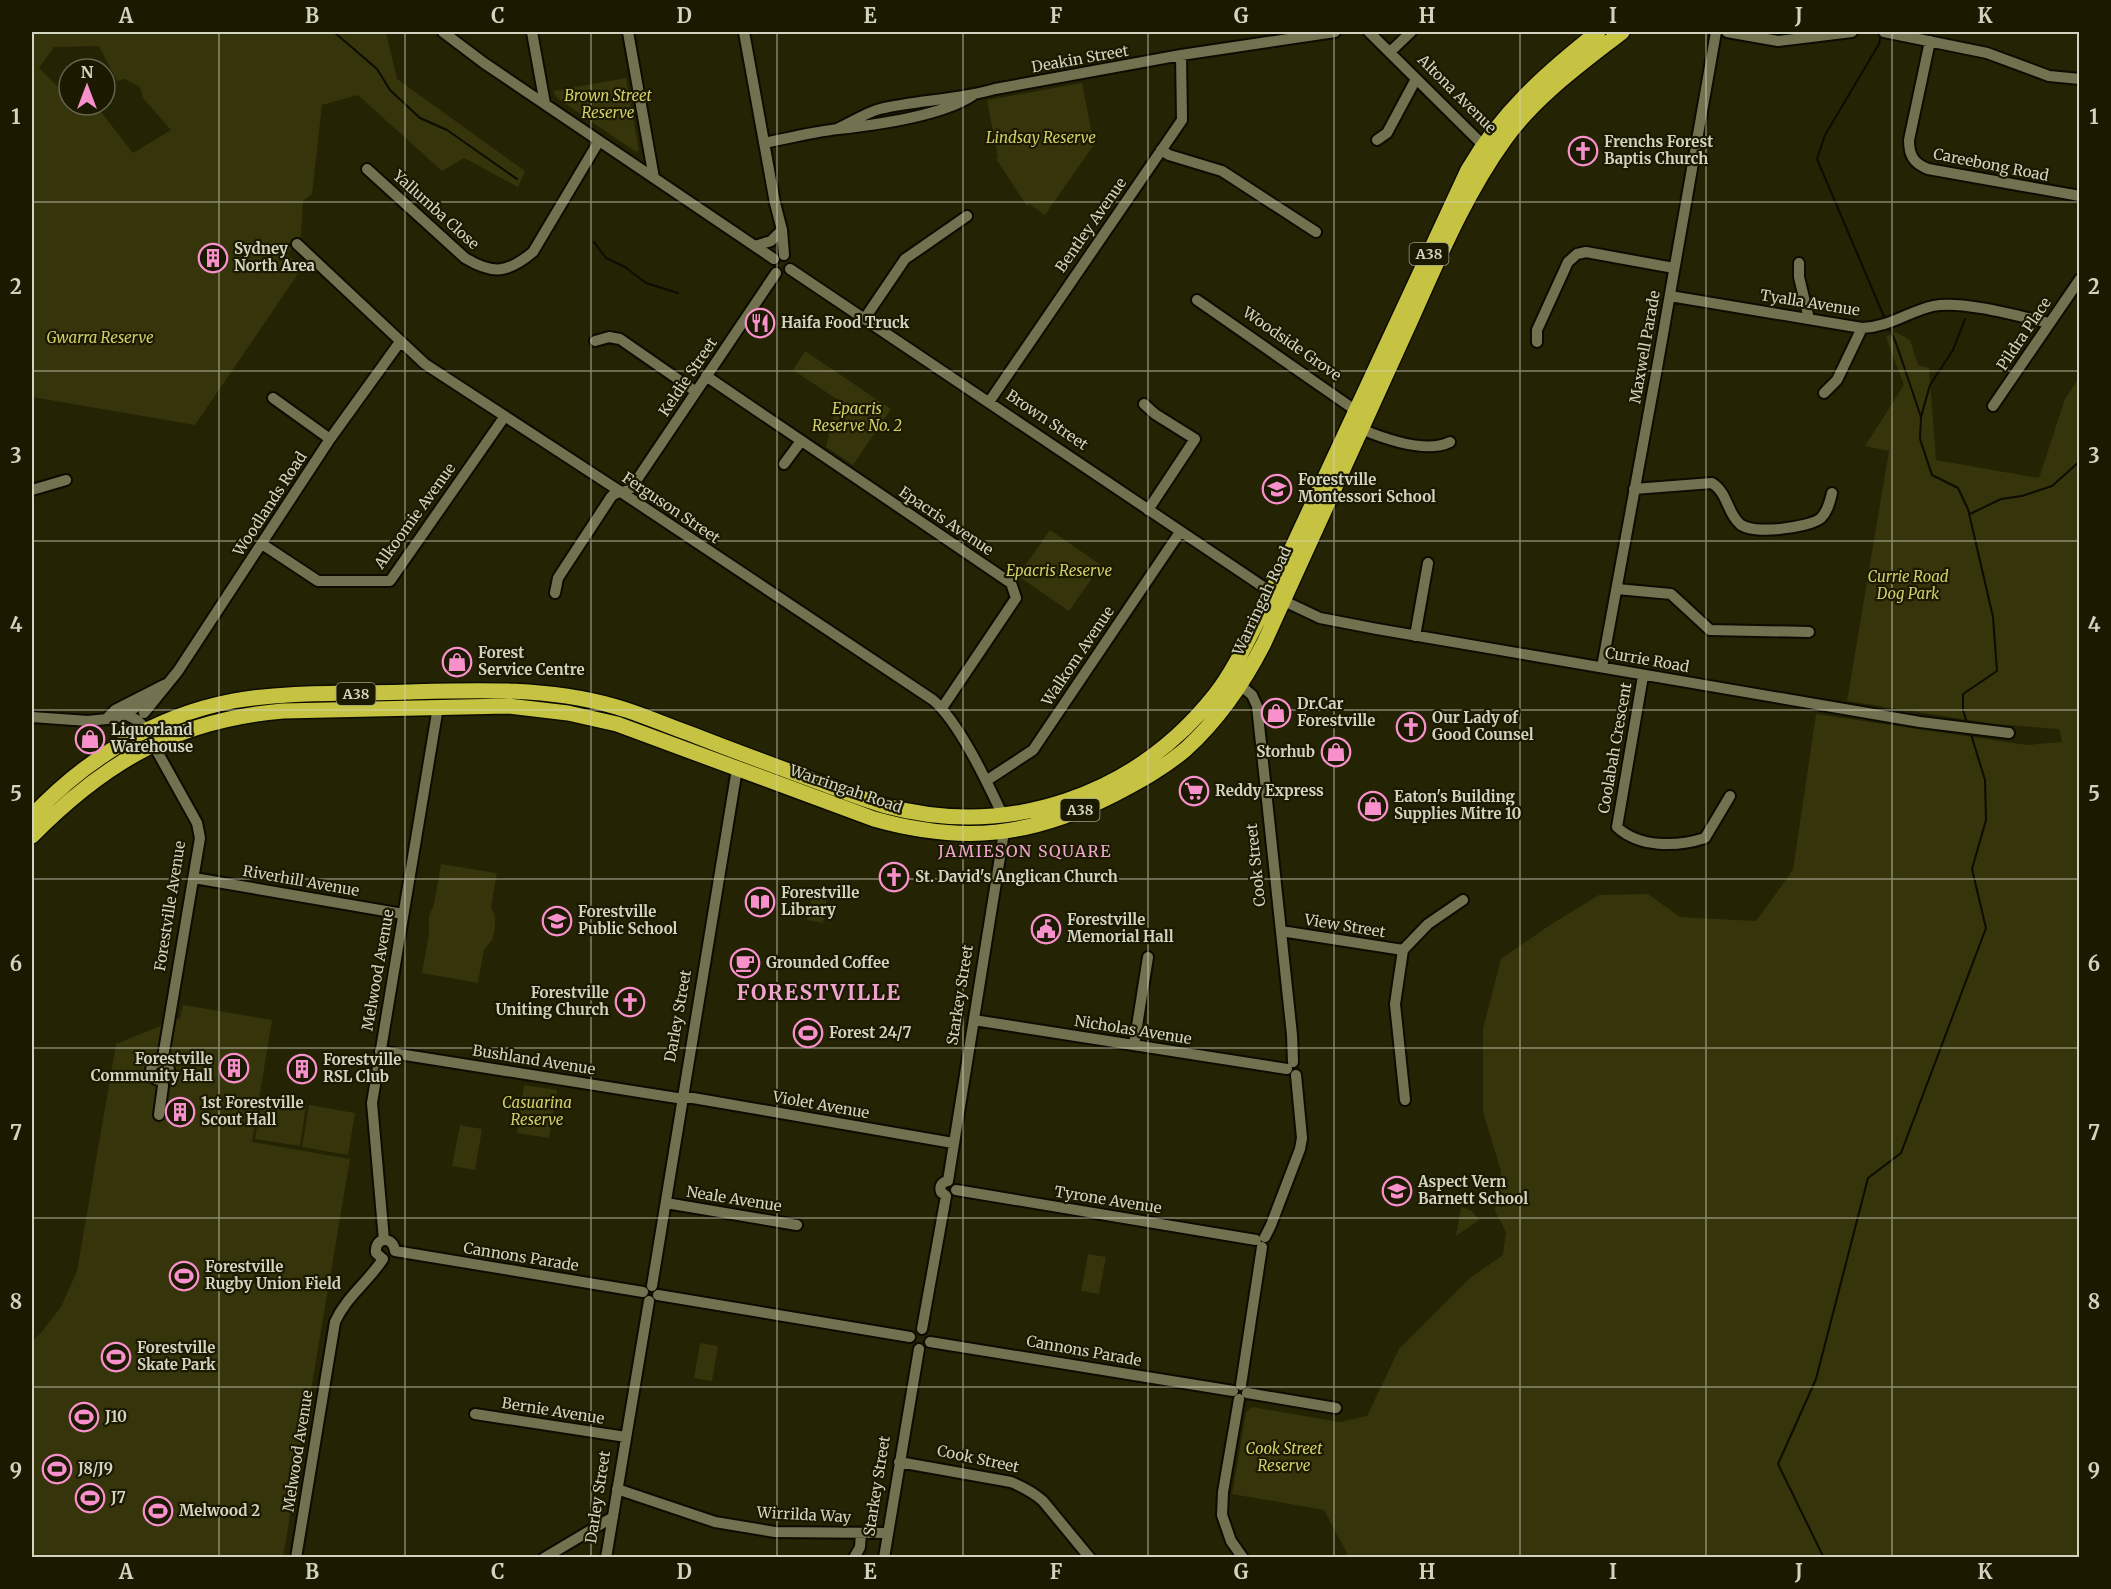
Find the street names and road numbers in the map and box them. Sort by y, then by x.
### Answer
street label: Deakin Street [1030,41,1130,76]
street label: Altona Avenue [1413,50,1501,137]
street label: Careebong Road [1932,144,2050,185]
street label: Yallumba Close [389,165,483,253]
street label: Bentley Avenue [1051,174,1130,276]
road number: A38 [1410,243,1448,265]
street label: Tyalla Avenue [1759,285,1862,320]
street label: Maxwell Parade [1625,289,1664,405]
street label: Pildra Place [1992,294,2055,374]
street label: Woodside Grove [1238,302,1345,385]
street label: Keldie Street [654,334,721,420]
street label: Brown Street [1003,385,1092,454]
street label: Woodlands Road [228,448,310,560]
street label: Alkoomie Avenue [369,459,459,573]
street label: Ferguson Street [619,468,724,547]
street label: Epacris Avenue [896,482,997,559]
street label: Warringah Road [1228,543,1295,659]
street label: Walkom Avenue [1037,602,1118,710]
street label: Currie Road [1604,643,1691,676]
street label: Coolabah Crescent [1594,681,1635,815]
road number: A38 [336,683,376,705]
street label: Warringah Road [787,760,905,817]
road number: A38 [1060,799,1100,821]
street label: Cook Street [1242,822,1269,907]
street label: Forestville Avenue [150,839,189,972]
street label: Riverhill Avenue [241,861,361,900]
street label: Melwood Avenue [357,907,398,1032]
street label: View Street [1302,910,1387,941]
street label: Starkey Street [942,943,977,1046]
street label: Darley Street [660,968,695,1064]
street label: Nicholas Avenue [1073,1011,1193,1048]
street label: Bushland Avenue [471,1040,597,1079]
street label: Violet Avenue [770,1086,871,1122]
street label: Neale Avenue [685,1182,783,1215]
street label: Tyrone Avenue [1053,1182,1163,1217]
street label: Cannons Parade [462,1238,580,1275]
street label: Cannons Parade [1025,1331,1143,1370]
street label: Melwood Avenue [278,1388,317,1513]
street label: Bernie Avenue [500,1393,606,1428]
street label: Starkey Street [859,1434,894,1537]
street label: Cook Street [935,1441,1021,1476]
street label: Darley Street [581,1449,614,1545]
street label: Wirrilda Way [755,1502,852,1526]

